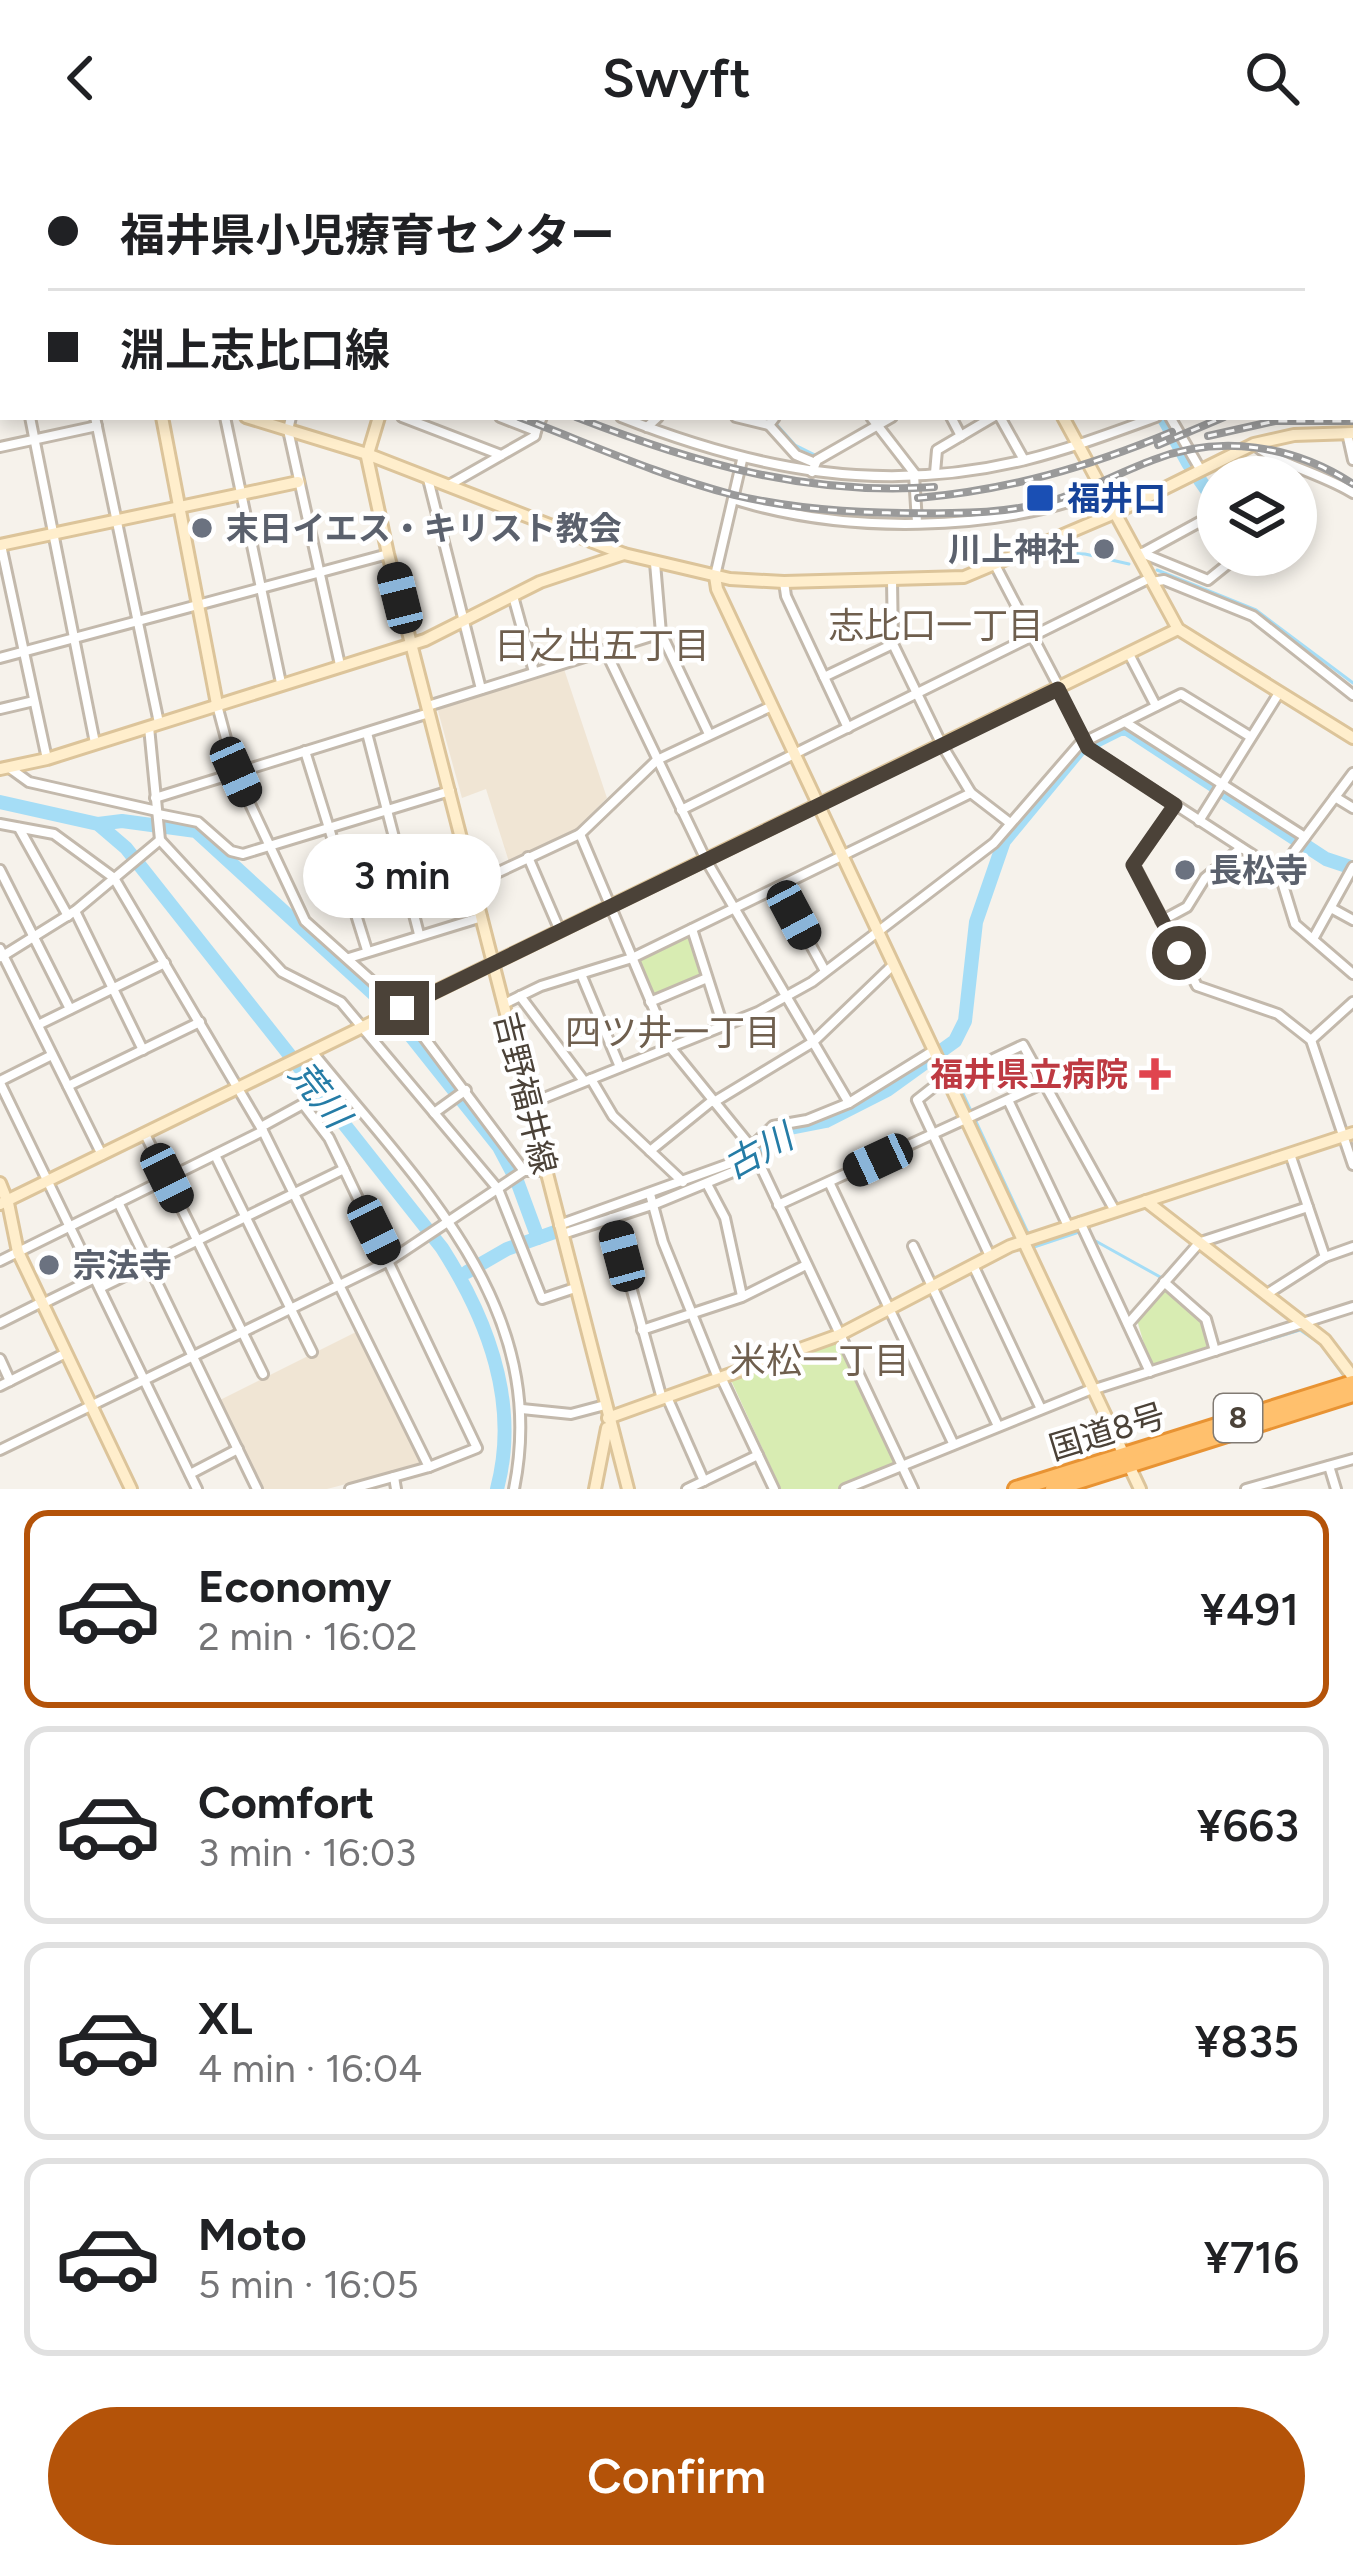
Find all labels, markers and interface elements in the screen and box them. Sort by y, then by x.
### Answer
icon: back [48,45,114,111]
icon: search [1239,45,1305,111]
text: Swyft [602,46,751,111]
text: 福井県小児療育センター [120,208,615,262]
text: 淵上志比口線 [120,323,390,377]
map controls [1197,456,1317,576]
button: layers [1197,456,1317,576]
place label: 福井口 [1067,479,1166,518]
marker: 福井口 [1024,482,1056,514]
place label: 末日イエス・キリスト教会 [226,509,622,548]
marker: 末日イエス・キリスト教会 [189,515,215,541]
place label: 川上神社 [948,530,1080,569]
marker: 川上神社 [1091,536,1117,562]
car [374,559,426,637]
district label: 志比口一丁目 [828,604,1044,647]
district label: 日之出五丁目 [494,624,710,667]
car [205,732,267,812]
callout: 3 min [303,834,501,918]
place label: 長松寺 [1209,851,1308,890]
text: 3 min [354,852,450,899]
marker: 長松寺 [1172,857,1198,883]
car [761,875,827,955]
route start [1152,926,1206,980]
route end [375,981,429,1035]
street label: 吉野福井線 [487,1008,564,1178]
district label: 四ツ井一丁目 [565,1011,781,1054]
water label: 荒川 [280,1053,361,1139]
place label: 福井県立病院 [930,1055,1128,1094]
marker: 福井県立病院 [1139,1058,1171,1090]
water label: 古川 [716,1113,804,1188]
car [838,1128,918,1192]
car [135,1138,199,1218]
car [342,1190,406,1270]
car [595,1217,649,1295]
place label: 宗法寺 [73,1246,172,1285]
marker: 宗法寺 [36,1252,62,1278]
district label: 米松一丁目 [730,1339,910,1382]
road number: 8 [1214,1394,1262,1442]
street label: 国道8号 [1044,1395,1170,1468]
icon: car [54,1555,162,1663]
text: Economy [198,1559,391,1613]
text: ¥491 [1200,1582,1299,1636]
text: 2 min · 16:02 [198,1613,417,1660]
icon: car [54,1771,162,1879]
text: Comfort [198,1775,374,1829]
text: ¥663 [1197,1798,1299,1852]
text: 3 min · 16:03 [198,1829,416,1876]
icon: car [54,1987,162,2095]
text: XL [198,1991,253,2045]
text: ¥835 [1195,2014,1299,2068]
text: 4 min · 16:04 [198,2045,422,2092]
icon: car [54,2203,162,2311]
text: Moto [198,2207,307,2261]
text: ¥716 [1204,2230,1299,2284]
text: 5 min · 16:05 [198,2261,419,2308]
button: Confirm [48,2407,1305,2545]

